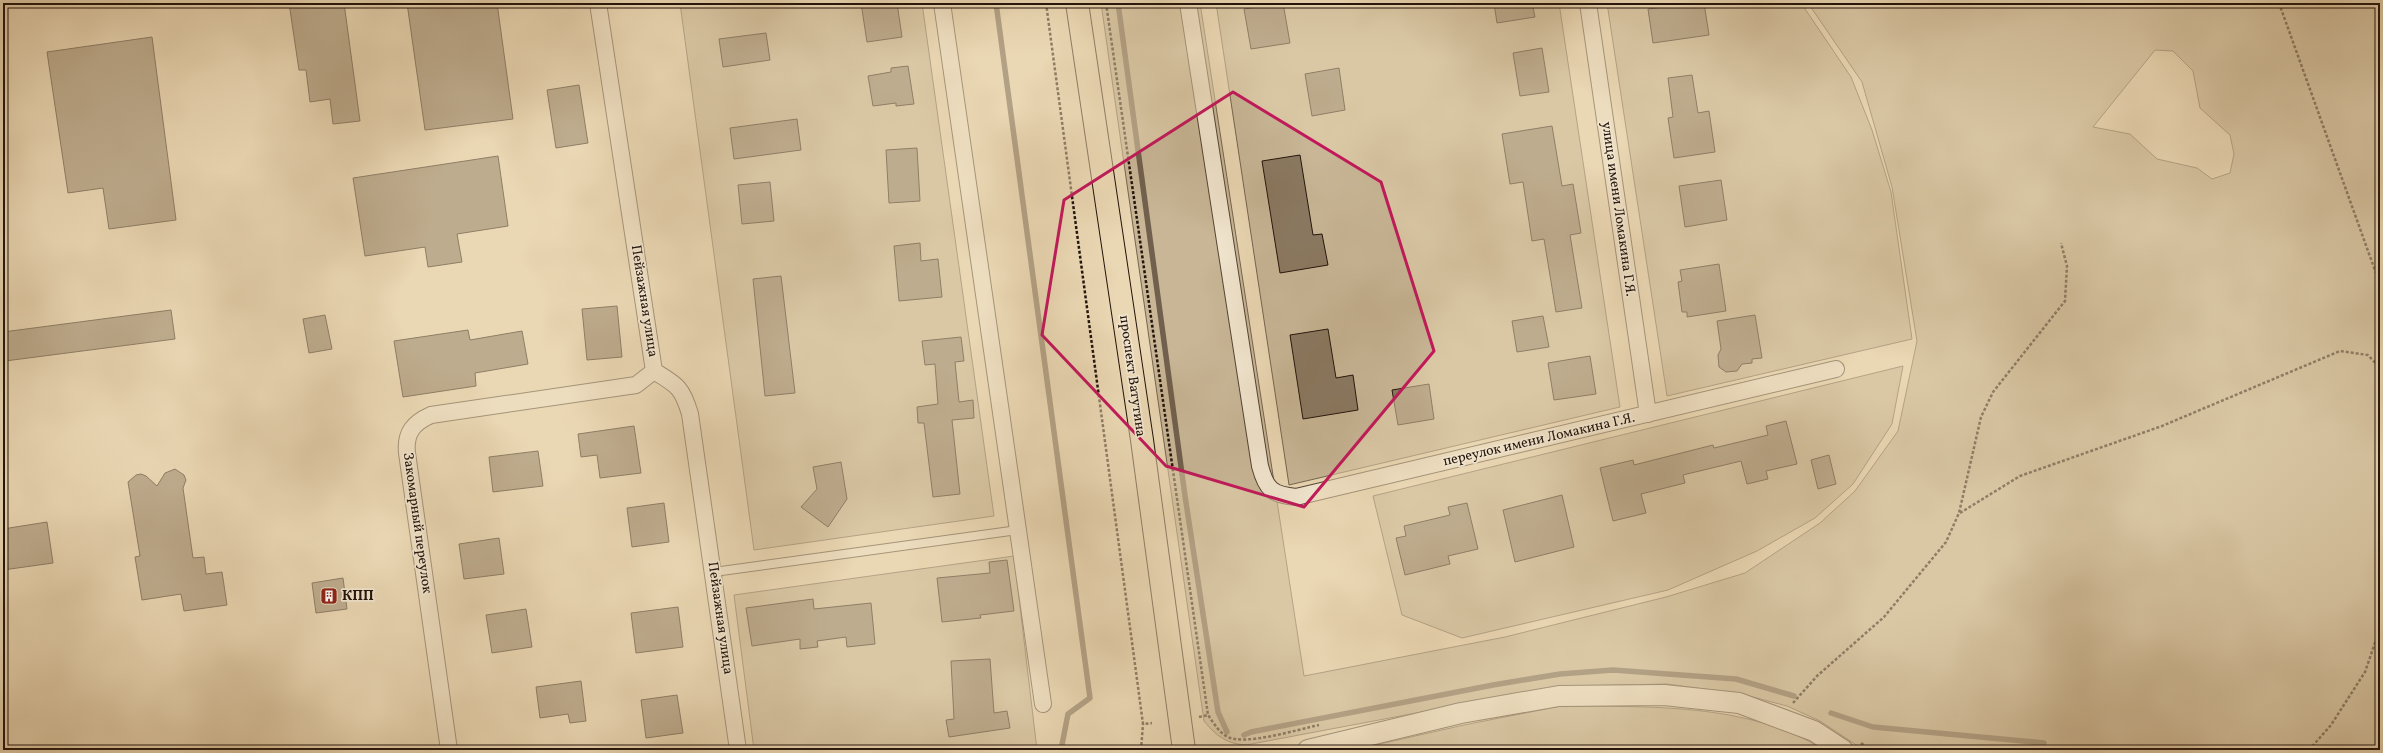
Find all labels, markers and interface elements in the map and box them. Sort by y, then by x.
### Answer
street label: улица имени Ломакина Г.Я. [1596,120,1640,298]
street label: Пейзажная улица [626,243,662,359]
street label: проспект Ватутина [1114,314,1150,438]
street label: переулок имени Ломакина Г.Я. [1441,409,1637,471]
street label: Закомарный переулок [398,451,436,595]
street label: Пейзажная улица [703,560,737,676]
building icon: КПП [319,586,339,606]
place label: КПП [342,587,374,606]

